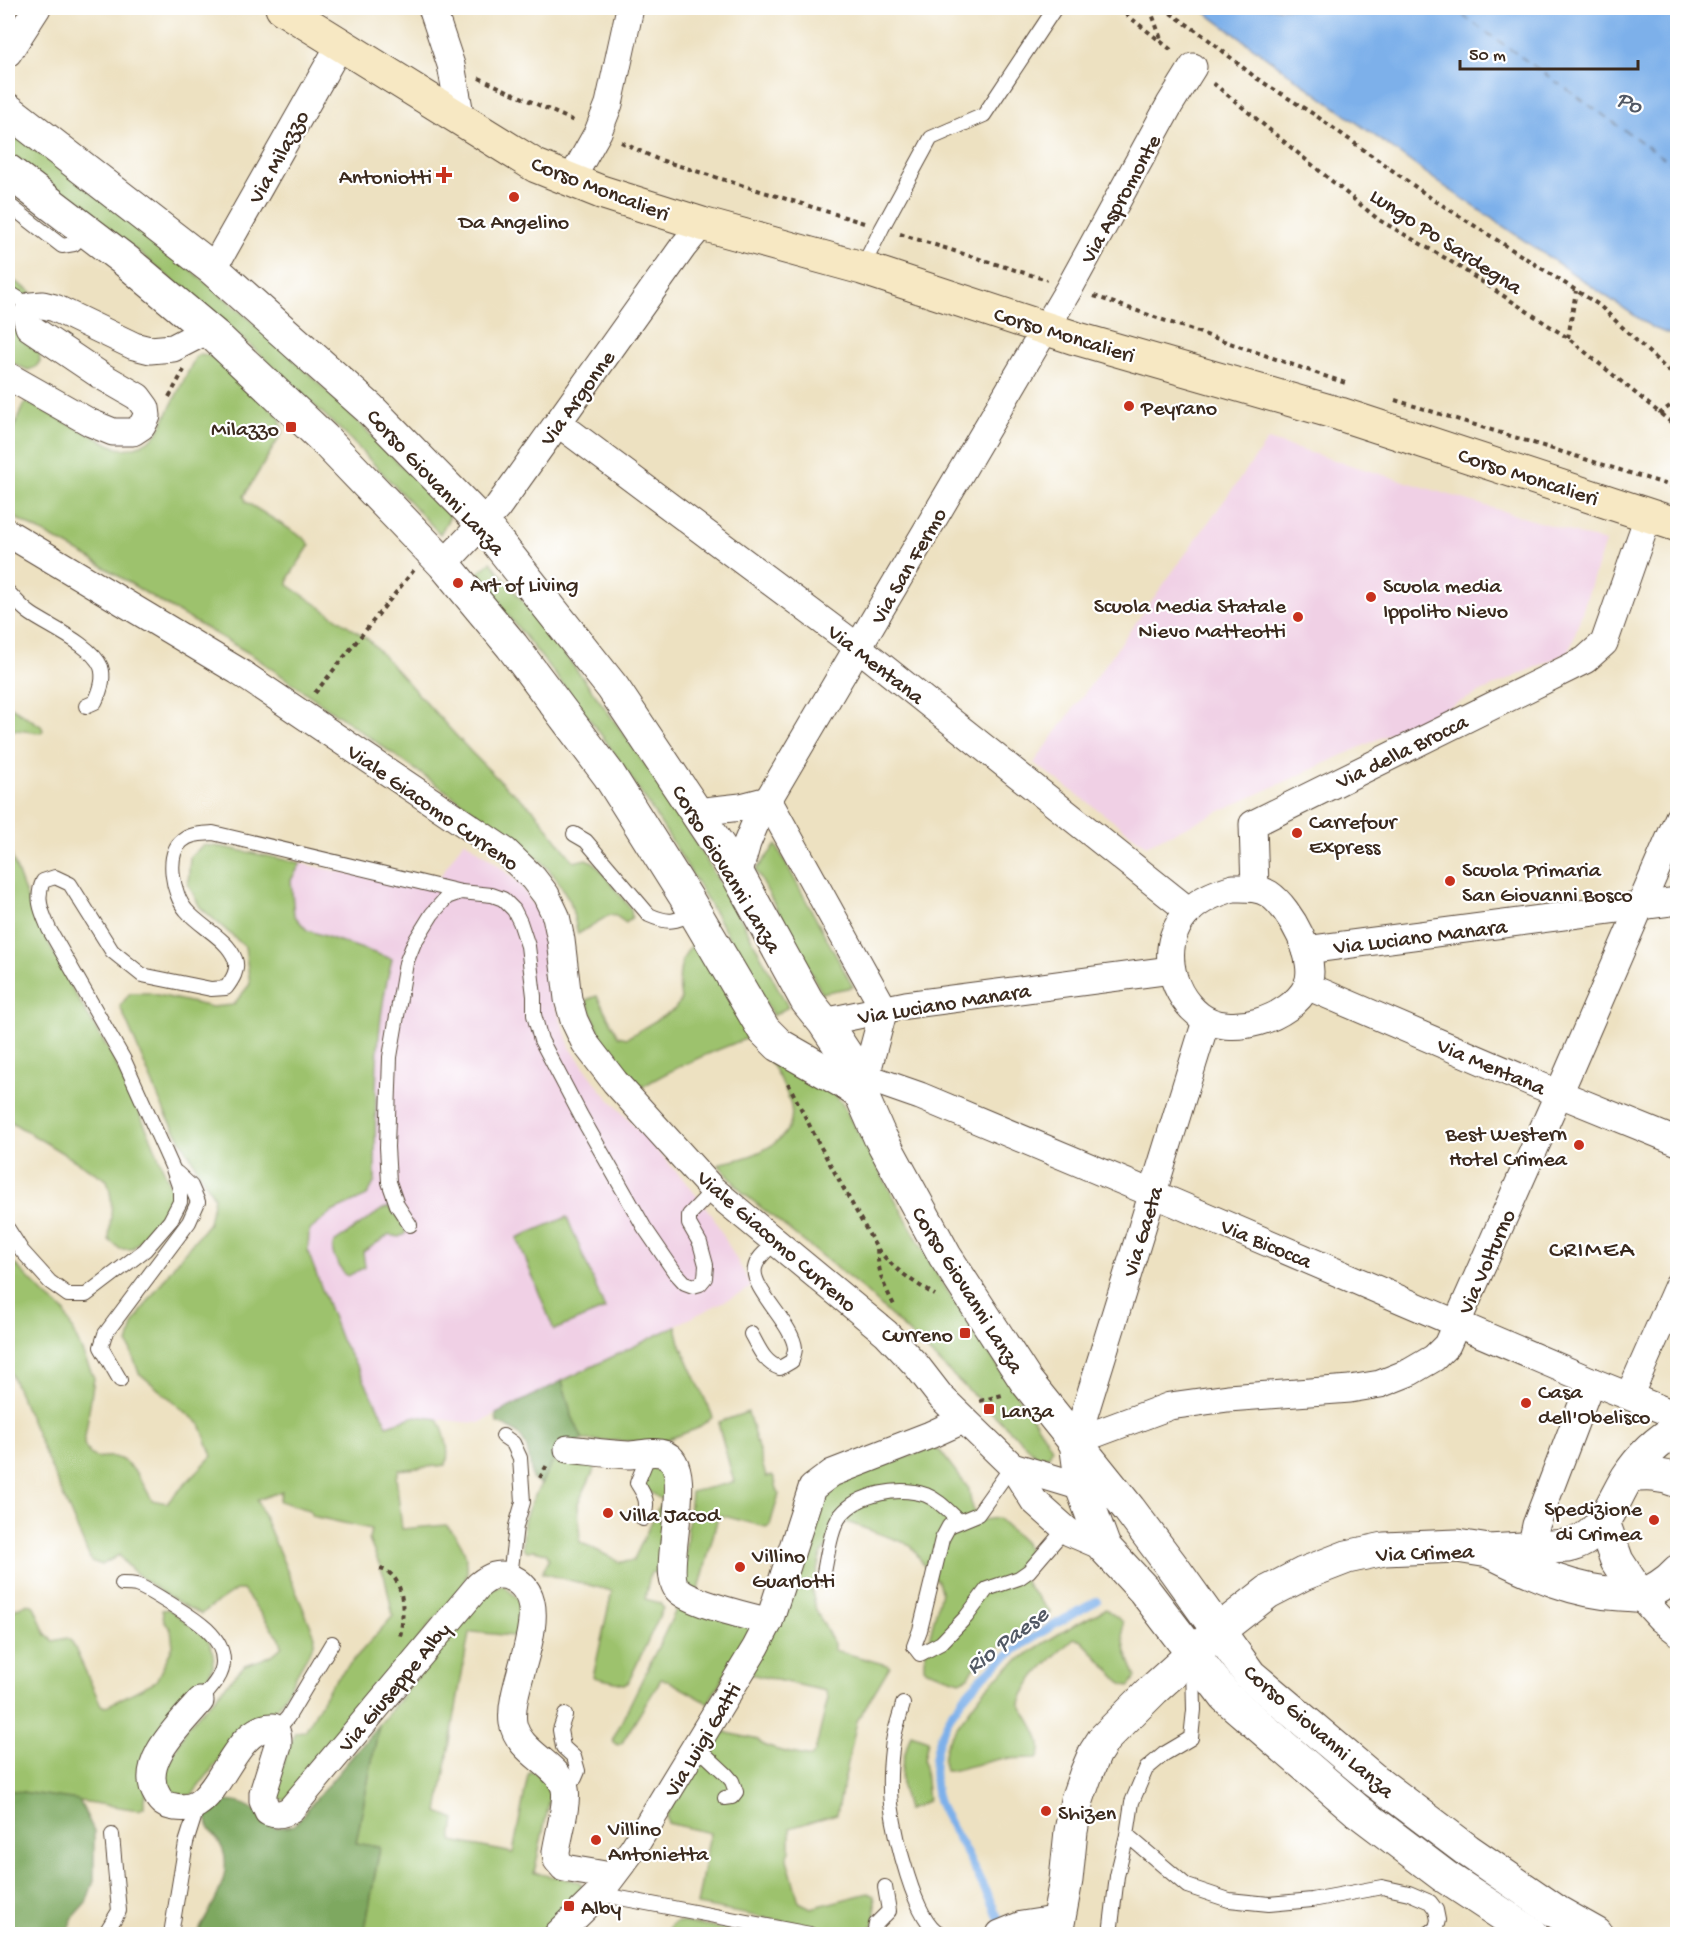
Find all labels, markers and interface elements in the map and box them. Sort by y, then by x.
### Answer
scale bar [1460,33,1638,71]
text: 50 m [1469,46,1506,67]
water label: Po [1611,86,1648,123]
street label: Via Milazzo [244,107,317,210]
street label: Via Aspromonte [1076,130,1169,270]
street label: Corso Moncalieri [527,152,672,229]
place label: Antoniotti [339,166,432,192]
marker: Antoniotti [437,168,451,182]
street label: Lungo Po Sardegna [1364,184,1527,303]
marker: Da Angelino [507,190,521,204]
place label: Da Angelino [457,211,569,237]
street label: Corso Moncalieri [990,303,1138,371]
street label: Via Argonne [535,346,623,453]
place label: Peyrano [1140,397,1217,423]
marker: Peyrano [1122,399,1136,413]
street label: Corso Giovanni Lanza [359,405,509,563]
place label: Milazzo [211,418,279,444]
marker: Milazzo [284,420,298,434]
street label: Corso Moncalieri [1454,444,1601,514]
street label: Via San Fermo [866,504,954,631]
place label: Art of Living [470,574,579,600]
place label: Scuola media Ippolito Nievo [1383,575,1508,626]
marker: Art of Living [451,576,465,590]
marker: Scuola media Ippolito Nievo [1364,590,1378,604]
place label: Scuola Media Statale Nievo Matteotti [1094,595,1287,646]
marker: Scuola Media Statale Nievo Matteotti [1291,610,1305,624]
street label: Via Mentana [820,620,929,712]
street label: Via della Brocca [1332,710,1474,797]
street label: Viale Giacomo Curreno [340,740,523,878]
street label: Corso Giovanni Lanza [664,781,785,959]
place label: Carrefour Express [1309,811,1399,862]
marker: Carrefour Express [1290,826,1304,840]
place label: Scuola Primaria San Giovanni Bosco [1462,859,1633,910]
marker: Scuola Primaria San Giovanni Bosco [1443,874,1457,888]
street label: Via Luciano Manara [1331,915,1509,963]
street label: Via Luciano Manara [855,979,1034,1033]
street label: Via Mentana [1431,1034,1549,1103]
place label: Best Western Hotel Crimea [1444,1123,1568,1174]
marker: Best Western Hotel Crimea [1572,1138,1586,1152]
street label: Viale Giacomo Curreno [689,1166,861,1320]
street label: Via Gaeta [1118,1183,1171,1281]
street label: Corso Giovanni Lanza [904,1203,1028,1380]
street label: Via Volturno [1454,1206,1523,1320]
street label: Via Bicocca [1215,1214,1316,1277]
district label: CRIMEA [1549,1237,1635,1266]
place label: Curreno [882,1324,953,1350]
marker: Curreno [958,1326,972,1340]
place label: Casa dell'Obelisco [1538,1381,1650,1432]
marker: Casa dell'Obelisco [1519,1396,1533,1410]
place label: Lanza [1001,1400,1054,1426]
marker: Lanza [982,1402,996,1416]
place label: Spedizione di Crimea [1544,1498,1643,1549]
place label: Villa Jacod [619,1504,722,1530]
marker: Villa Jacod [601,1506,615,1520]
marker: Spedizione di Crimea [1647,1513,1661,1527]
street label: Via Crimea [1375,1540,1475,1570]
place label: Villino Guarlotti [751,1545,835,1596]
marker: Villino Guarlotti [733,1560,747,1574]
water label: Rio Paese [961,1600,1056,1682]
street label: Via Giuseppe Alby [334,1618,458,1759]
street label: Corso Giovanni Lanza [1237,1660,1399,1806]
street label: Via Luigi Gatti [660,1679,749,1804]
place label: Shizen [1058,1802,1117,1828]
marker: Shizen [1039,1804,1053,1818]
place label: Villino Antonietta [607,1818,709,1869]
marker: Villino Antonietta [589,1833,603,1847]
place label: Alby [581,1897,621,1923]
marker: Alby [562,1899,576,1913]

